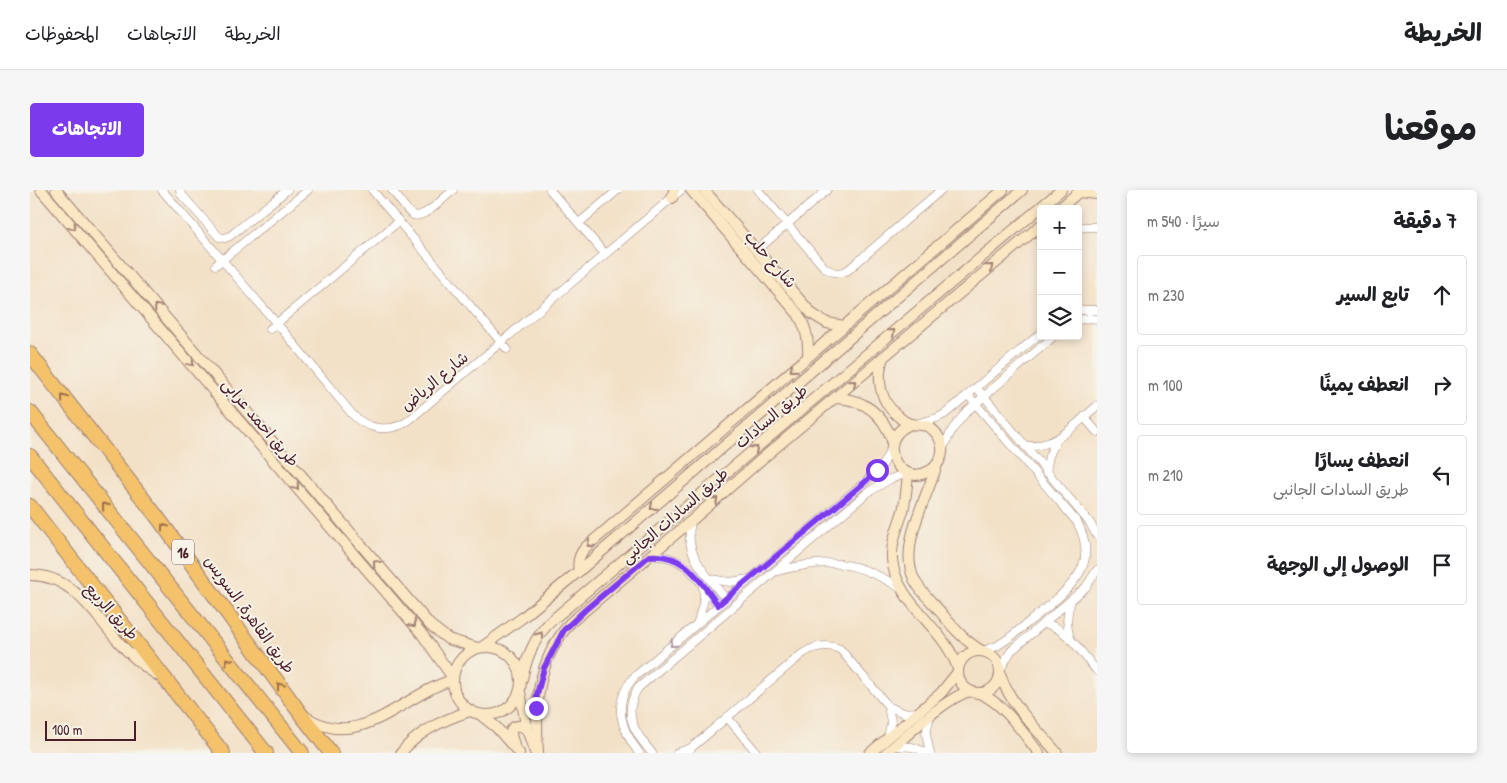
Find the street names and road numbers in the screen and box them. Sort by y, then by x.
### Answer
street label: شارع حلب [739,226,802,293]
street label: شارع الرياض [395,346,473,417]
street label: طريق احمد عرابى [217,373,305,471]
street label: طريق السادات [730,379,812,453]
street label: طريق السادات الجانبى [615,462,733,568]
road number: 16 [172,540,194,564]
street label: طريق القاهرة, السويس [200,550,300,678]
street label: طريق الربيع [79,577,144,645]

